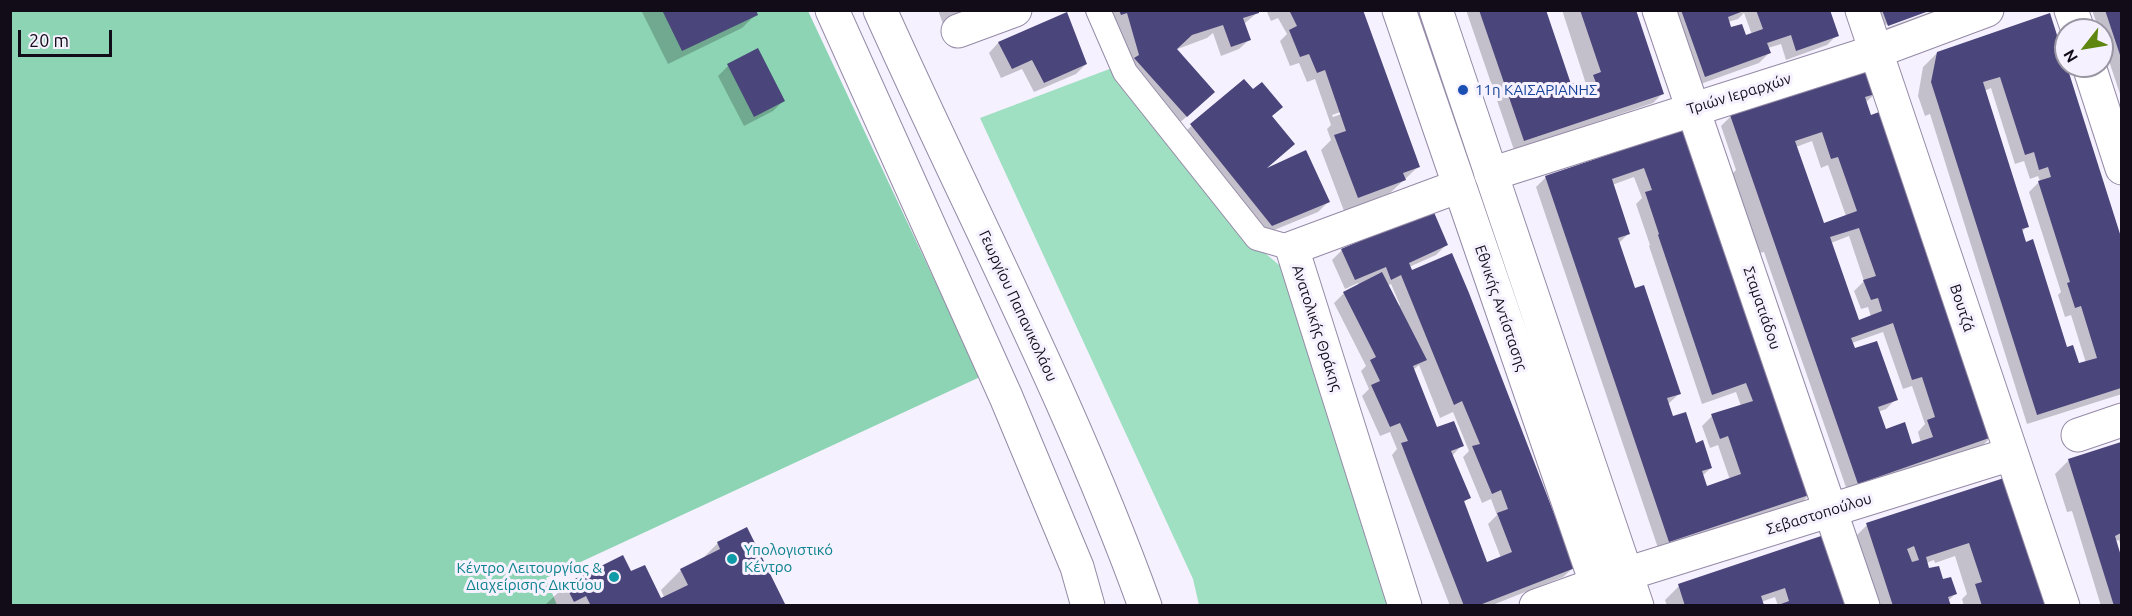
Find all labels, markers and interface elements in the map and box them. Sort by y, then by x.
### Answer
scale bar [21,18,116,56]
north arrow [2054,18,2114,78]
text: 20 m [29,30,69,50]
text: N [2059,46,2081,66]
street label: Τριών Ιεραρχών [1685,70,1793,118]
place label: 11η ΚΑΙΣΑΡΙΑΝΗΣ [1475,81,1597,99]
marker: 11η ΚΑΙΣΑΡΙΑΝΗΣ [1456,83,1470,97]
street label: Γεωργίου Παπανικολάου [975,228,1061,384]
street label: Εθνικής Αντίστασης [1471,243,1531,373]
street label: Ανατολικής Θράκης [1288,263,1346,393]
street label: Σταματιάδου [1739,264,1785,352]
street label: Βουτζά [1946,282,1978,334]
street label: Σεβαστοπούλου [1764,489,1874,539]
place label: Υπολογιστικό Κέντρο [744,541,833,576]
marker: Υπολογιστικό Κέντρο [725,552,739,566]
place label: Κέντρο Λειτουργίας & Διαχείρισης Δικτύου [457,559,602,594]
marker: Κέντρο Λειτουργίας & Διαχείρισης Δικτύου [607,570,621,584]

